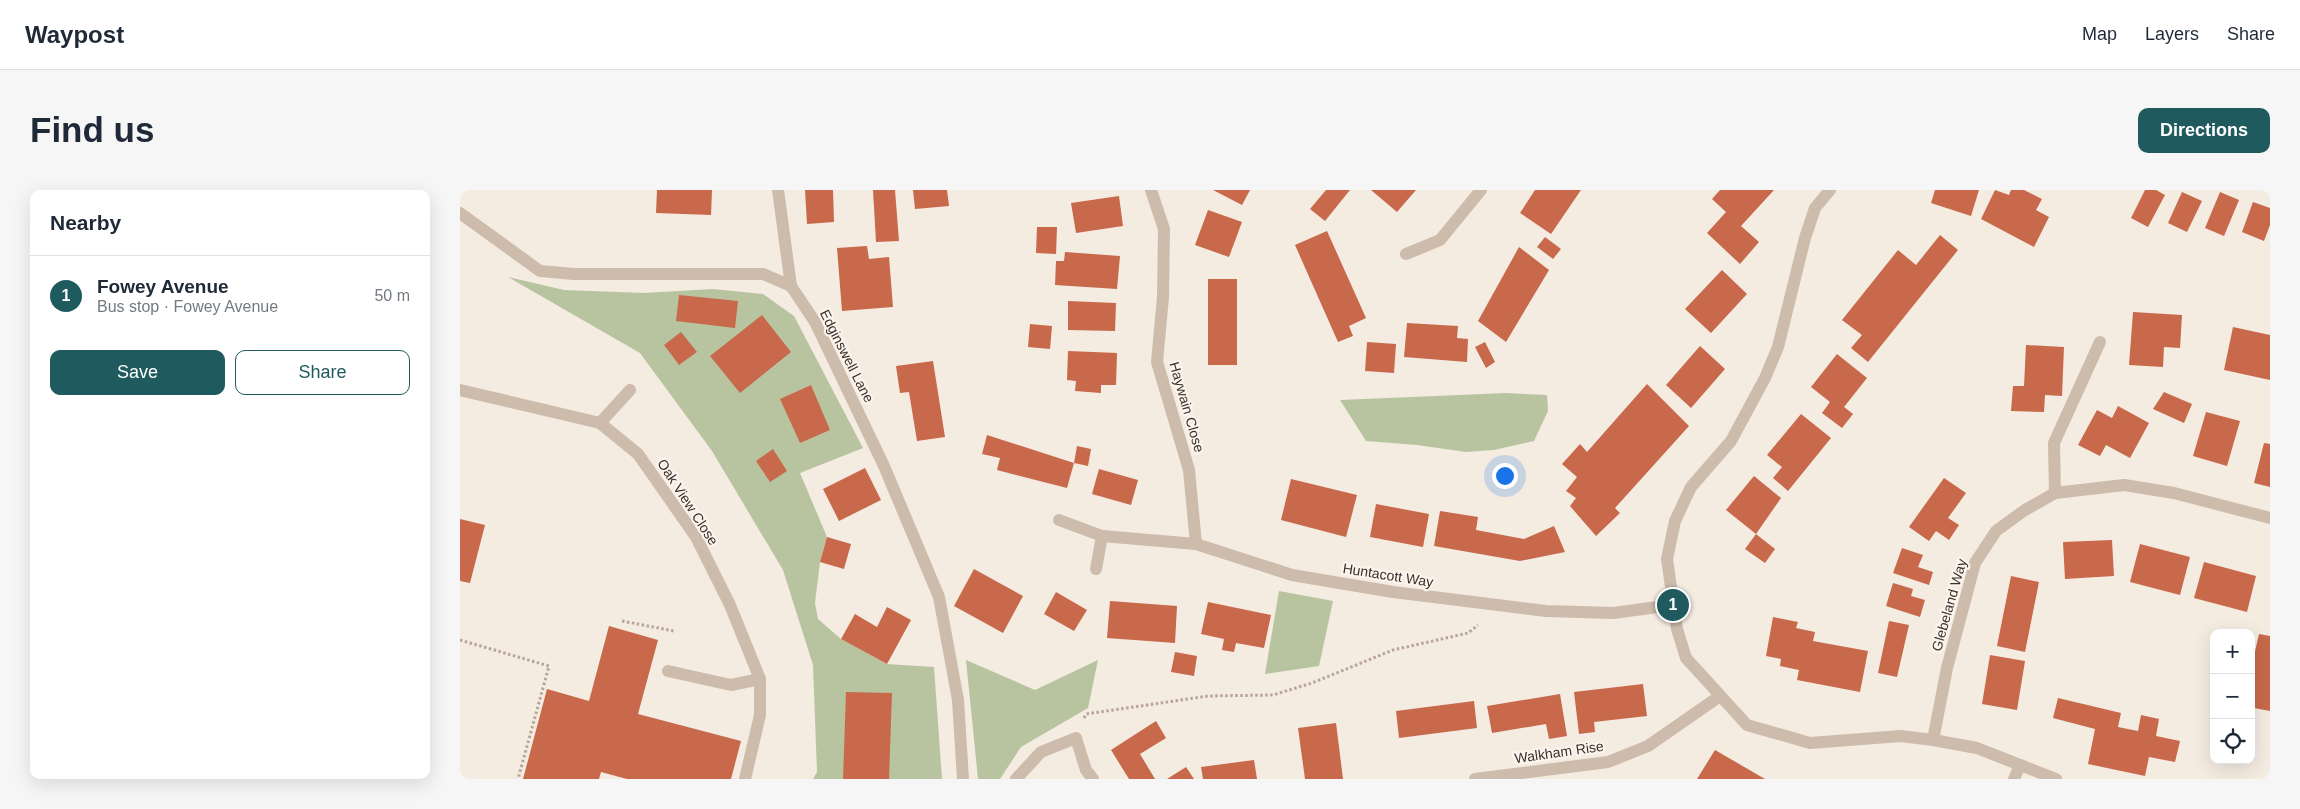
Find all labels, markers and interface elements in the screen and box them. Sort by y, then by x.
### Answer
text: Waypost [25,21,124,48]
text: Map [2082,24,2117,44]
text: Layers [2145,24,2199,44]
text: Share [2227,24,2275,44]
button: Directions [2138,108,2270,153]
text: Find us [30,110,154,149]
text: Nearby [50,211,121,234]
text: Fowey Avenue [97,276,229,297]
text: 1 [62,287,70,304]
text: 50 m [374,287,410,304]
text: Bus stop · Fowey Avenue [97,298,278,315]
street label: Edginswell Lane [817,307,877,405]
button: Save [50,350,225,395]
button: Share [235,350,410,395]
street label: Haywain Close [1166,360,1208,454]
street label: Oak View Close [654,456,722,548]
your location [1492,463,1518,489]
street label: Glebeland Way [1928,557,1970,653]
street label: Huntacott Way [1342,560,1434,590]
pin: 1 [1657,586,1689,624]
map controls [2210,629,2255,764]
button: + [2210,629,2255,674]
button: − [2210,674,2255,719]
button: locate [2210,719,2255,764]
street label: Walkham Rise [1513,738,1605,766]

